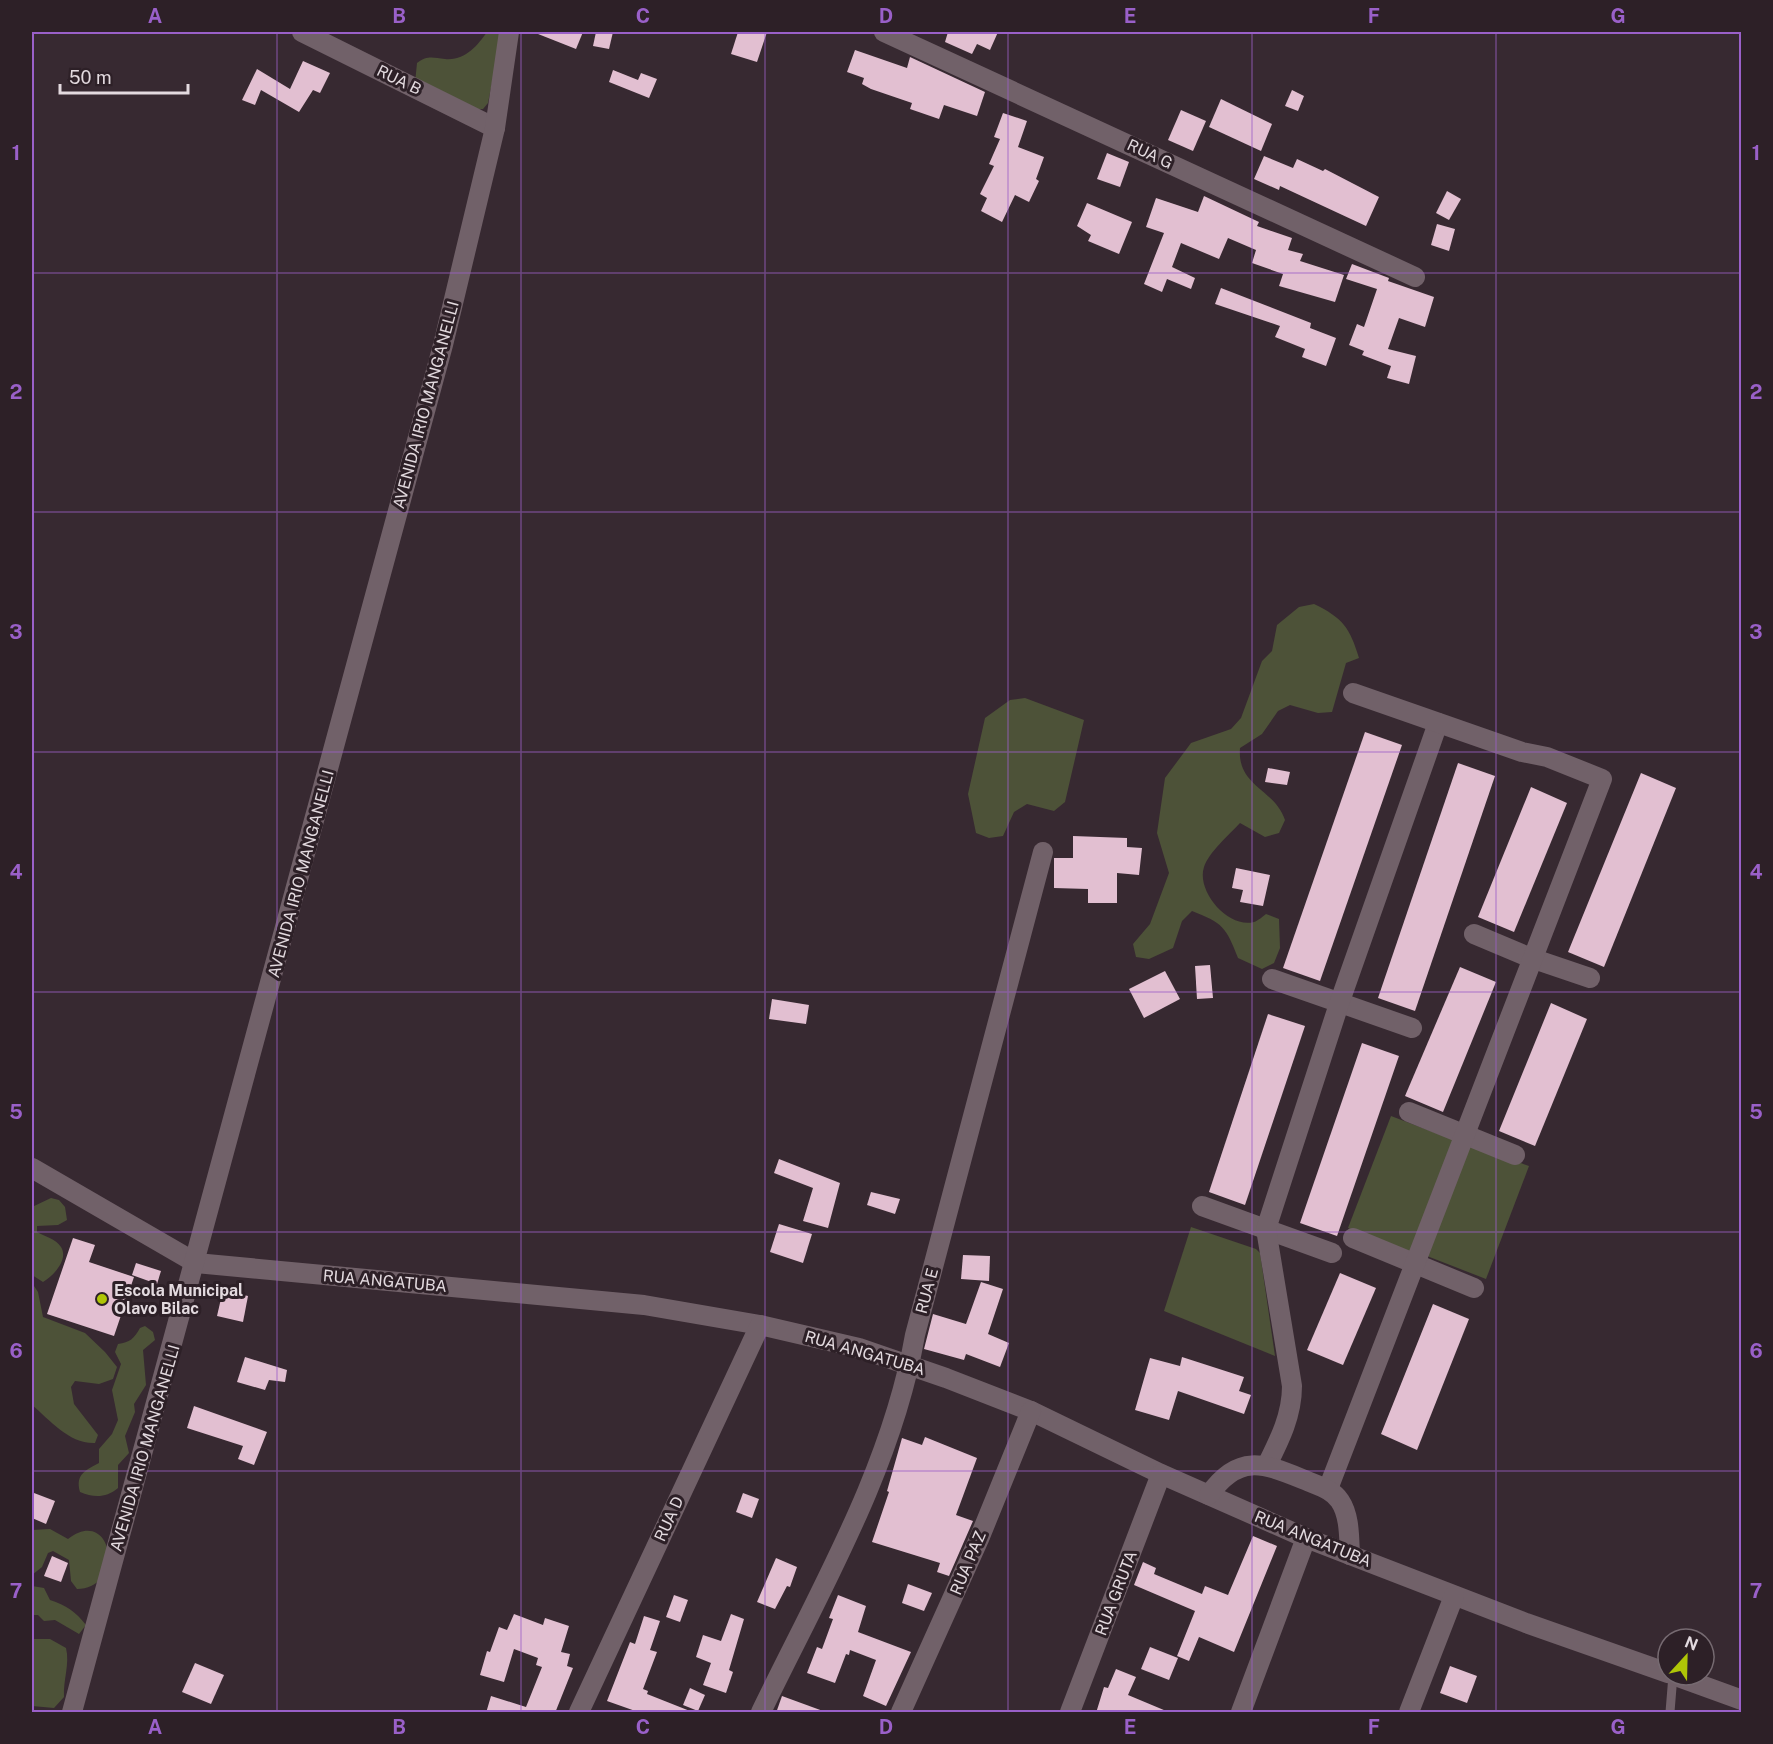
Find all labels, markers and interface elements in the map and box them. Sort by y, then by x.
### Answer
text: A [148,4,162,28]
text: B [392,4,406,28]
text: C [636,4,650,28]
text: D [879,4,893,28]
text: E [1124,4,1136,28]
text: F [1368,4,1380,28]
text: G [1610,4,1626,28]
scale bar [60,57,188,95]
street label: RUA B [374,61,424,99]
text: 50 m [69,67,112,88]
street label: RUA G [1124,135,1176,173]
text: 1 [12,141,20,165]
text: 1 [1752,141,1760,165]
street label: AVENIDA IRIO MANGANELLI [389,299,463,511]
text: 2 [10,380,22,404]
text: 2 [1750,380,1762,404]
text: 3 [9,620,23,644]
text: 3 [1749,620,1763,644]
street label: AVENIDA IRIO MANGANELLI [264,768,338,980]
text: 4 [9,860,23,884]
text: 4 [1749,860,1763,884]
text: 5 [9,1100,23,1124]
text: 5 [1749,1100,1763,1124]
street label: RUA ANGATUBA [322,1266,448,1296]
street label: RUA E [912,1266,942,1316]
place label: Escola Municipal Olavo Bilac [114,1281,243,1318]
marker: Escola Municipal Olavo Bilac [95,1292,109,1306]
street label: RUA ANGATUBA [803,1327,927,1379]
text: 6 [9,1339,23,1363]
text: 6 [1749,1339,1763,1363]
street label: AVENIDA IRIO MANGANELLI [106,1342,184,1554]
street label: RUA D [650,1493,688,1545]
street label: RUA ANGATUBA [1252,1507,1374,1571]
street label: RUA PAZ [946,1528,990,1598]
street label: RUA GRUTA [1091,1548,1141,1638]
text: 7 [10,1579,22,1603]
text: 7 [1750,1579,1762,1603]
north arrow [1656,1627,1716,1687]
text: N [1682,1632,1701,1655]
text: A [148,1715,162,1739]
text: B [392,1715,406,1739]
text: C [636,1715,650,1739]
text: D [879,1715,893,1739]
text: E [1124,1715,1136,1739]
text: F [1368,1715,1380,1739]
text: G [1610,1715,1626,1739]

